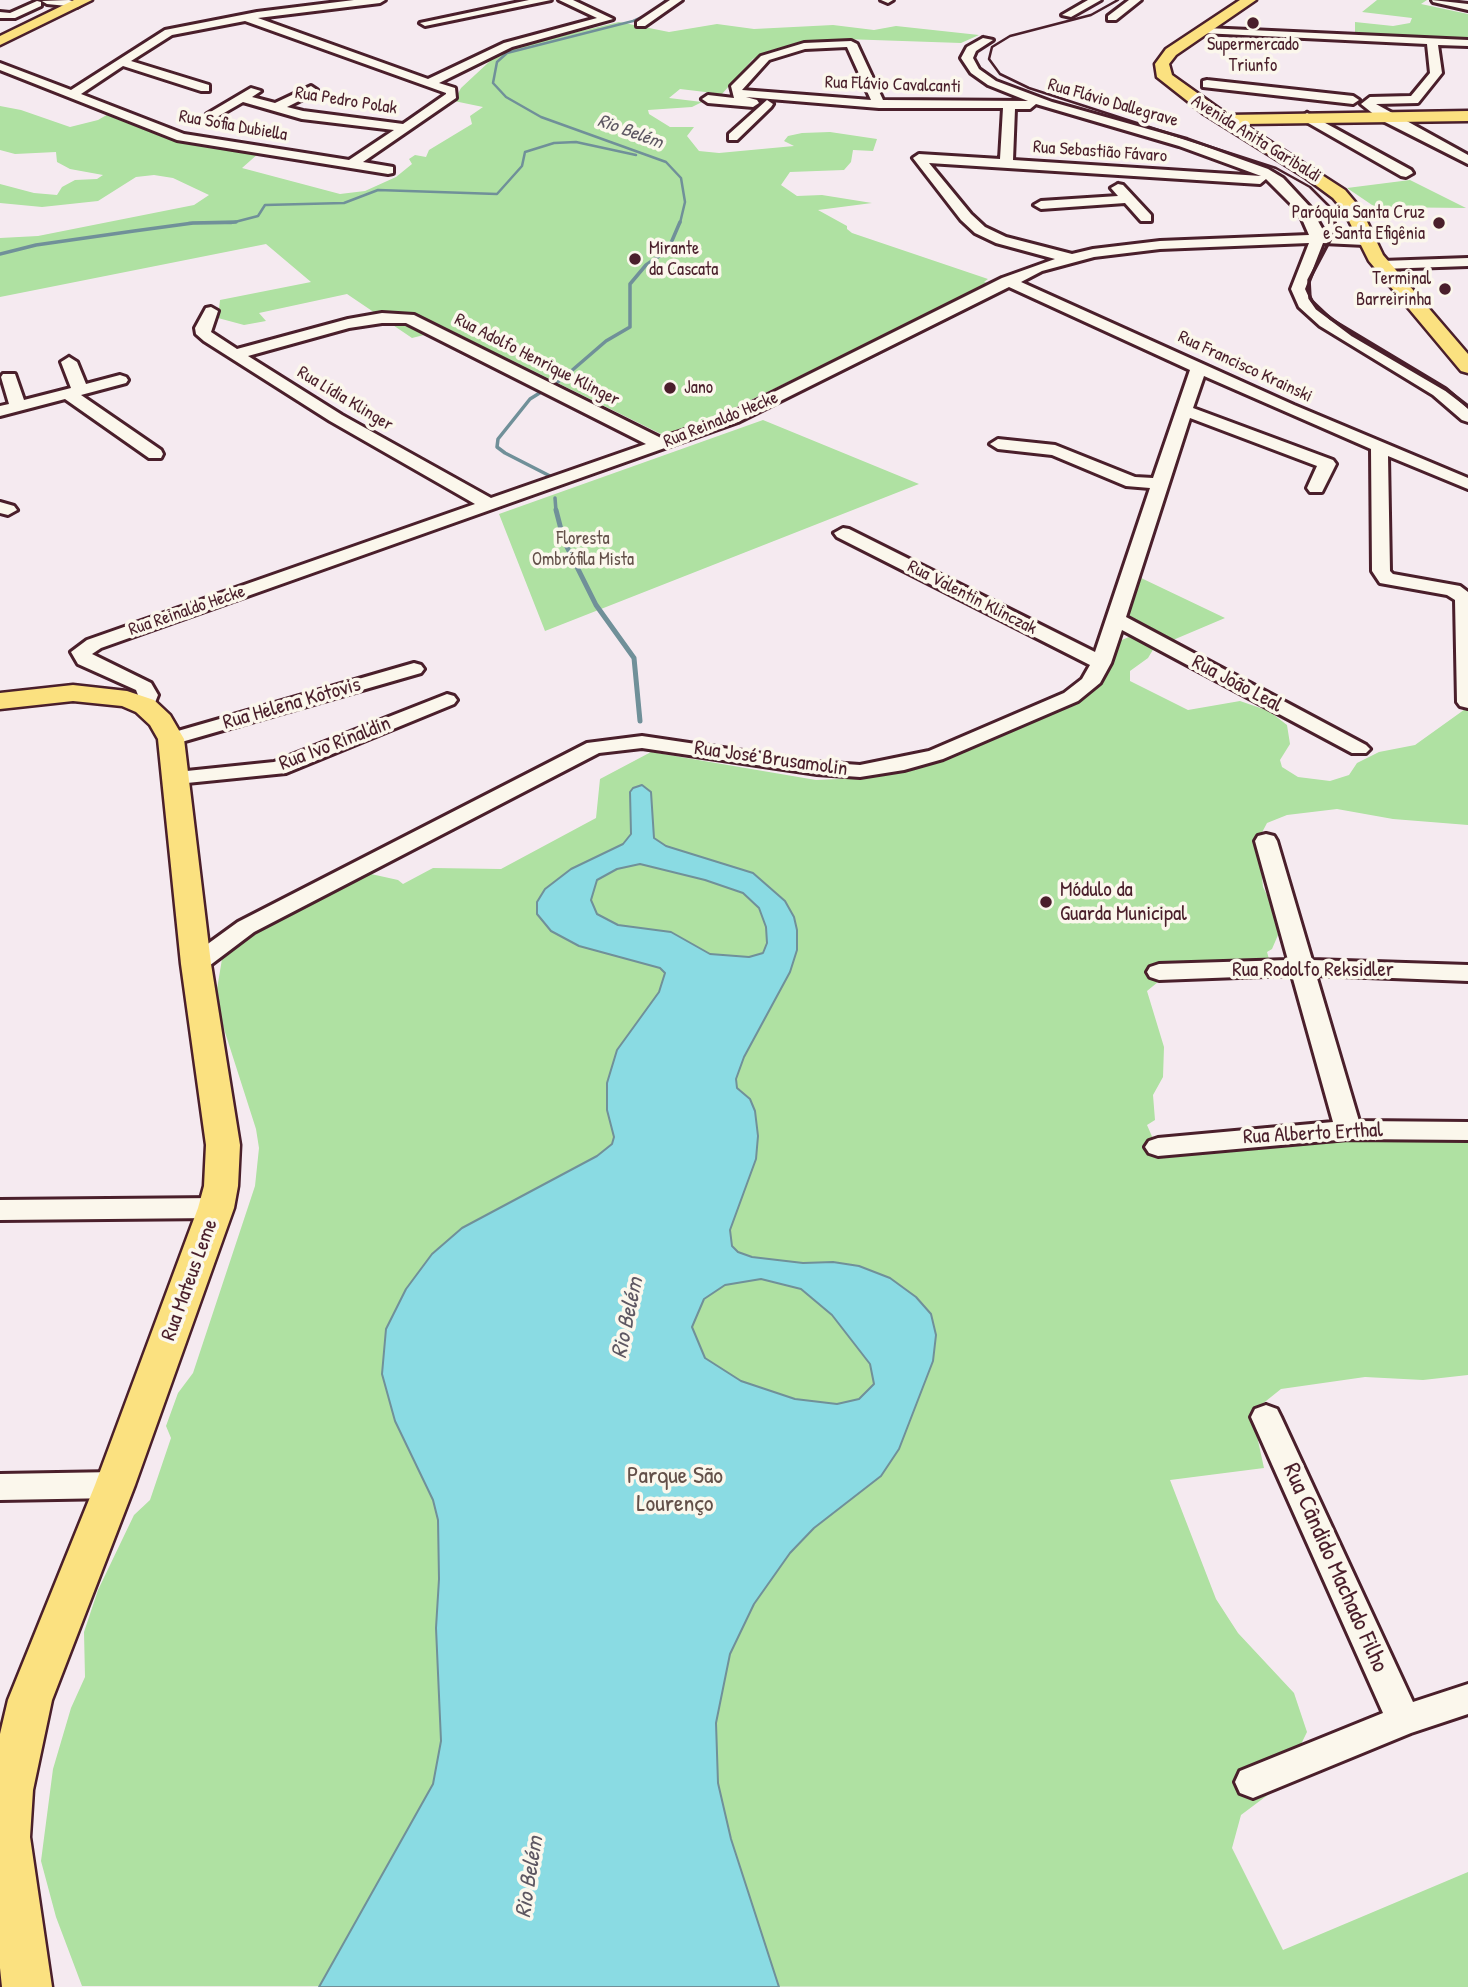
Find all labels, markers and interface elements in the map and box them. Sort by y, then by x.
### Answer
marker: Supermercado Triunfo [1245,15,1261,31]
place label: Supermercado Triunfo [1207,34,1299,76]
street label: Rua Flávio Cavalcanti [825,72,961,98]
street label: Rua Flávio Dallegrave [1045,74,1181,132]
street label: Rua Pedro Polak [293,82,399,120]
street label: Avenida Anita Garibaldi [1187,90,1325,188]
street label: Rua Sofia Dubiella [177,106,289,146]
water label: Rio Belém [594,110,666,154]
street label: Rua Sebastião Fávaro [1032,137,1168,167]
place label: Paróquia Santa Cruz e Santa Efigênia [1292,202,1425,244]
marker: Paróquia Santa Cruz e Santa Efigênia [1431,215,1447,231]
place label: Mirante da Cascata [649,238,718,280]
marker: Mirante da Cascata [627,251,643,267]
place label: Terminal Barreirinha [1356,268,1431,310]
marker: Terminal Barreirinha [1437,281,1453,297]
street label: Rua Adolfo Henrique Klinger [451,309,623,411]
street label: Rua Francisco Krainski [1174,326,1316,408]
street label: Rua Lídia Klinger [293,362,397,436]
place label: Jano [684,377,713,399]
marker: Jano [662,380,678,396]
street label: Rua Reinaldo Hecke [661,387,781,453]
park label: Floresta Ombrófila Mista [532,528,634,570]
street label: Rua Valentin Klinczak [904,556,1040,640]
street label: Rua Reinaldo Hecke [126,581,248,641]
street label: Rua João Leal [1187,650,1287,718]
street label: Rua Helena Kotovis [220,672,364,736]
street label: Rua Ivo Rinaldin [276,711,394,777]
street label: Rua José Brusamolin [693,736,849,782]
place label: Módulo da Guarda Municipal [1060,877,1187,927]
marker: Módulo da Guarda Municipal [1038,894,1054,910]
street label: Rua Rodolfo Reksidler [1232,957,1394,983]
street label: Rua Alberto Erthal [1243,1118,1383,1150]
street label: Rua Mateus Leme [156,1216,224,1344]
water label: Rio Belém [606,1275,650,1361]
street label: Rua Cândido Machado Filho [1276,1459,1394,1677]
park label: Parque São Lourenço [627,1463,723,1519]
water label: Rio Belém [510,1834,550,1920]

